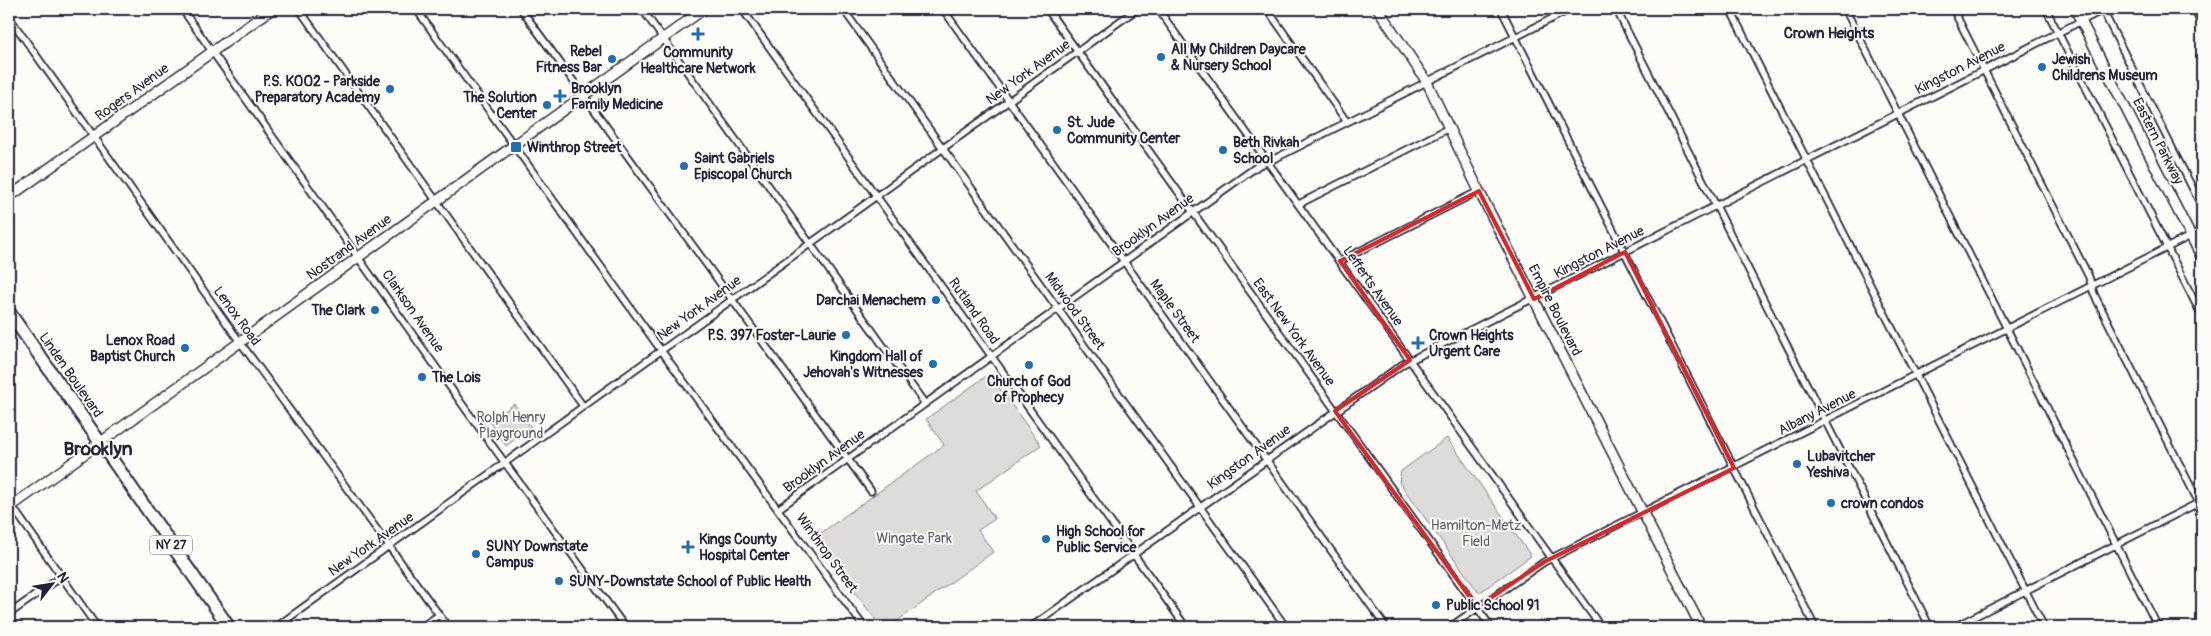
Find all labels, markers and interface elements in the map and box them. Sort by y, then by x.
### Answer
district label: Crown Heights [1784,24,1875,43]
marker: Community Healthcare Network [691,27,705,41]
street label: New York Avenue [982,36,1074,108]
street label: Kingston Avenue [1912,38,2008,98]
place label: All My Children Daycare & Nursery School [1171,41,1307,74]
place label: Rebel Fitness Bar [536,43,603,76]
place label: Community Healthcare Network [640,44,756,77]
marker: All My Children Daycare & Nursery School [1155,51,1167,63]
place label: Jewish Childrens Museum [2052,51,2158,84]
marker: Rebel Fitness Bar [606,53,618,65]
street label: Rogers Avenue [92,60,172,124]
marker: Jewish Childrens Museum [2036,61,2048,73]
place label: P.S. K002 - Parkside Preparatory Academy [255,73,381,106]
place label: Brooklyn Family Medicine [571,80,664,113]
marker: P.S. K002 - Parkside Preparatory Academy [384,83,396,95]
place label: The Solution Center [462,89,538,122]
marker: Brooklyn Family Medicine [553,89,567,103]
street label: Eastern Parkway [2129,95,2187,187]
marker: The Solution Center [541,99,553,111]
place label: St. Jude Community Center [1067,114,1181,147]
marker: St. Jude Community Center [1051,124,1063,136]
place label: Beth Rivkah School [1233,134,1300,167]
place label: Winthrop Street [527,139,622,156]
marker: Winthrop Street [509,140,523,154]
marker: Beth Rivkah School [1217,144,1229,156]
place label: Saint Gabriels Episcopal Church [694,150,792,183]
marker: Saint Gabriels Episcopal Church [678,160,690,172]
street label: Brooklyn Avenue [1109,190,1197,260]
street label: Nostrand Avenue [303,210,395,284]
street label: Kingston Avenue [1551,222,1647,282]
street label: Lefferts Avenue [1339,243,1407,329]
street label: Empire Boulevard [1525,261,1585,359]
street label: Clarkson Avenue [378,266,448,356]
street label: Midwood Street [1041,269,1109,353]
street label: New York Avenue [653,272,745,344]
street label: Rutland Road [945,275,1003,348]
street label: East New York Avenue [1249,275,1339,389]
street label: Maple Street [1146,276,1204,346]
street label: Lenox Road [210,283,264,349]
place label: Darchai Menachem [816,292,927,309]
marker: Darchai Menachem [930,294,942,306]
place label: The Clark [310,302,365,319]
marker: The Clark [369,304,381,316]
place label: P.S. 397 Foster-Laurie [708,327,837,344]
place label: Crown Heights Urgent Care [1429,327,1514,360]
street label: Linden Boulevard [35,329,107,421]
marker: P.S. 397 Foster-Laurie [840,329,852,341]
place label: Lenox Road Baptist Church [90,332,175,365]
marker: Crown Heights Urgent Care [1411,336,1425,350]
marker: Lenox Road Baptist Church [179,342,191,354]
place label: Kingdom Hall of Jehovah's Witnesses [803,348,924,381]
marker: Kingdom Hall of Jehovah's Witnesses [927,358,939,370]
marker: Church of God of Prophecy [1023,359,1035,371]
place label: The Lois [431,369,481,386]
marker: The Lois [416,371,428,383]
place label: Church of God of Prophecy [987,373,1071,406]
street label: Albany Avenue [1775,385,1859,439]
park label: Rolph Henry Playground [477,409,546,442]
street label: Kingston Avenue [1204,421,1294,493]
street label: Brooklyn Avenue [780,426,868,496]
district label: Brooklyn [64,437,133,461]
place label: Lubavitcher Yeshiva [1806,448,1876,481]
marker: Lubavitcher Yeshiva [1791,458,1803,470]
place label: crown condos [1840,495,1924,512]
marker: crown condos [1825,497,1837,509]
street label: New York Avenue [325,508,417,580]
street label: Winthrop Street [792,510,862,596]
park label: Hamilton-Metz Field [1431,517,1521,550]
place label: High School for Public Service [1056,523,1146,556]
park label: Wingate Park [876,530,952,547]
place label: Kings County Hospital Center [699,531,791,564]
marker: High School for Public Service [1040,533,1052,545]
road number: NY 27 [150,536,192,554]
place label: SUNY Downstate Campus [486,538,589,571]
marker: Kings County Hospital Center [681,540,695,554]
marker: SUNY Downstate Campus [470,548,482,560]
north arrow [28,558,78,608]
text: N [53,569,72,586]
place label: SUNY-Downstate School of Public Health [569,573,812,590]
marker: SUNY-Downstate School of Public Health [553,575,565,587]
place label: Public School 91 [1446,597,1540,614]
marker: Public School 91 [1430,599,1442,611]

